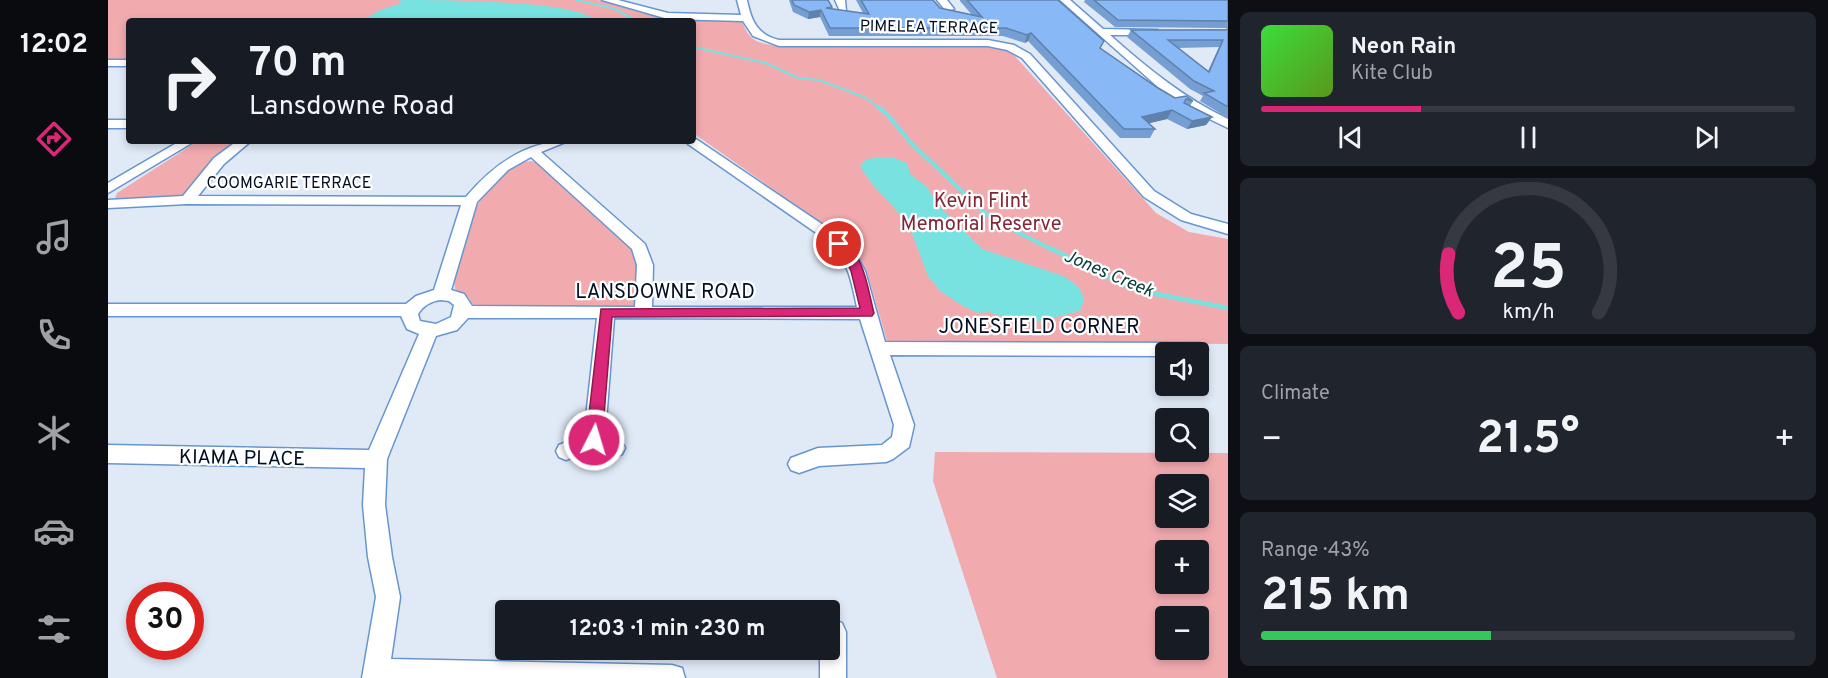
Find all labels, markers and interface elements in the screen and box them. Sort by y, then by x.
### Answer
street label: PIMELEA TERRACE [860,17,998,39]
text: 12:02 [20,28,88,62]
text: Neon Rain [1351,34,1456,61]
text: 70 m [249,38,347,91]
icon: right [150,42,228,120]
text: Kite Club [1351,61,1433,87]
text: Lansdowne Road [249,90,455,124]
icon: directions [33,118,75,160]
icon: previous [1334,121,1367,154]
icon: pause [1512,121,1545,154]
icon: next [1690,121,1723,154]
street label: COOMGARIE TERRACE [207,174,371,194]
park label: Kevin Flint Memorial Reserve [901,189,1061,238]
icon: music [33,216,75,258]
pin [813,218,864,269]
icon: arrive [822,227,855,260]
text: 25 [1490,232,1566,311]
water label: Jones Creek [1060,245,1158,304]
street label: LANSDOWNE ROAD [575,280,755,306]
text: km/h [1502,299,1554,326]
icon: phone [33,314,75,356]
street label: JONESFIELD CORNER [938,315,1140,341]
map controls [1155,342,1209,660]
button: sound [1155,342,1209,396]
text: Climate [1261,381,1330,407]
position arrow [562,408,626,472]
button: search [1155,408,1209,462]
icon: climate [33,412,75,454]
text: 21.5° [1477,412,1579,469]
text: − [1261,420,1282,462]
text: + [1774,420,1795,462]
street label: KIAMA PLACE [179,445,305,473]
button: layers [1155,474,1209,528]
icon: car [33,510,75,552]
text: Range · 43% [1261,538,1370,564]
button: + [1155,540,1209,594]
text: 215 km [1261,569,1410,626]
speed limit sign: 30 [126,582,204,660]
button: − [1155,606,1209,660]
icon: filters [33,608,75,650]
text: 12:03 · 1 min · 230 m [570,616,765,643]

